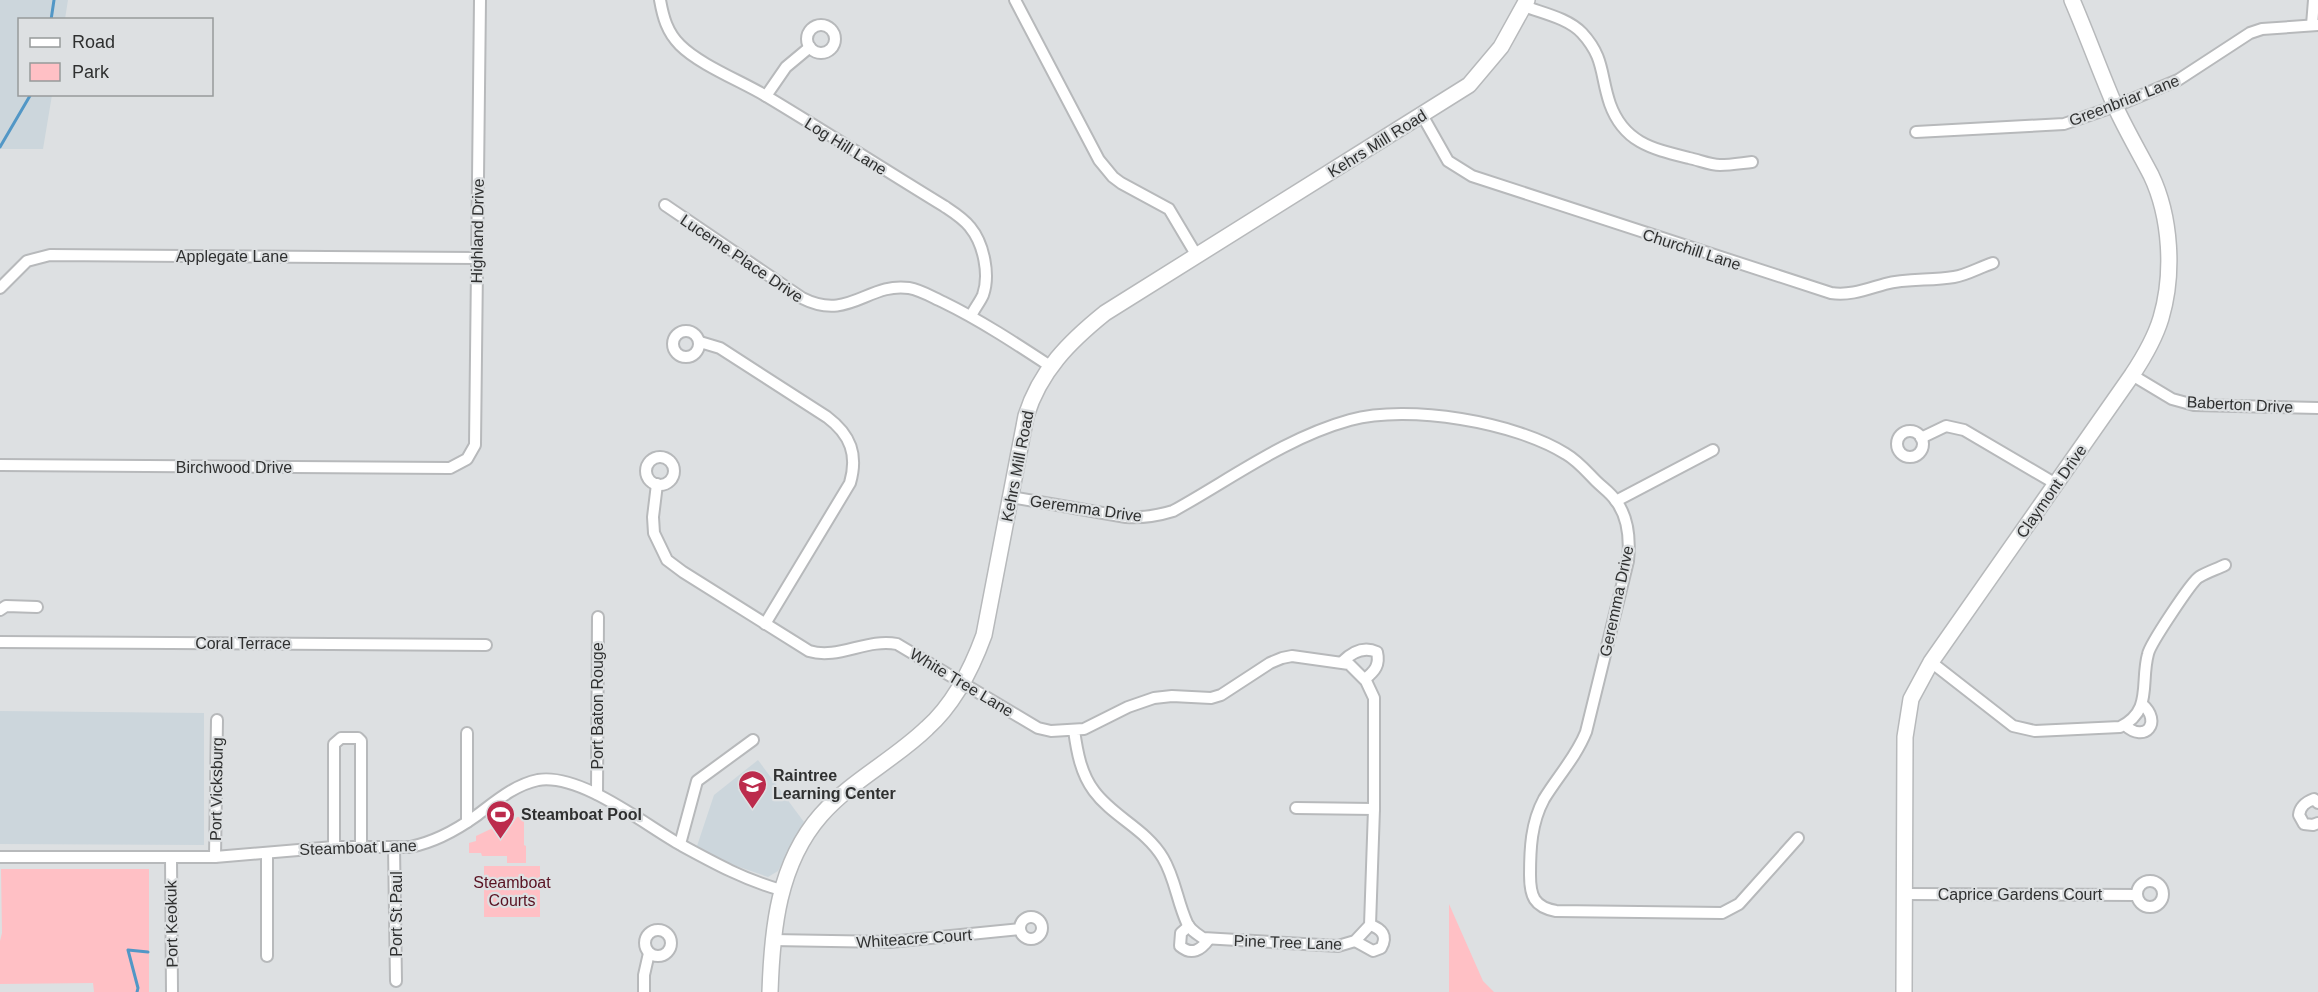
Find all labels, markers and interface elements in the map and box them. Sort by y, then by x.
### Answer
legend [18,18,213,96]
text: Road [72,32,115,52]
text: Park [72,62,110,82]
street label: Greenbriar Lane [2067,72,2182,129]
street label: Kehrs Mill Road [1325,106,1430,181]
street label: Log Hill Lane [802,114,890,178]
street label: Highland Drive [468,178,487,284]
street label: Lucerne Place Drive [677,211,806,306]
street label: Churchill Lane [1641,226,1743,273]
street label: Applegate Lane [176,248,288,265]
street label: Baberton Drive [2186,393,2294,416]
street label: Kehrs Mill Road [998,409,1037,523]
street label: Claymont Drive [2013,442,2090,541]
street label: Birchwood Drive [176,459,292,476]
street label: Geremma Drive [1029,492,1143,525]
street label: Geremma Drive [1596,544,1637,658]
street label: Coral Terrace [195,635,291,652]
street label: Port Baton Rouge [589,642,606,770]
street label: White Tree Lane [907,645,1017,720]
street label: Port Vicksburg [207,737,226,841]
place label: Raintree Learning Center [773,767,896,802]
school or university icon: Raintree Learning Center [736,768,768,810]
sports icon: Steamboat Pool [484,798,516,840]
place label: Steamboat Pool [521,806,642,823]
street label: Steamboat Lane [299,837,417,858]
street label: Port St Paul [388,871,405,957]
park label: Steamboat Courts [473,874,551,909]
street label: Port Keokuk [162,879,181,968]
street label: Caprice Gardens Court [1938,886,2103,903]
street label: Whiteacre Court [856,926,973,951]
street label: Pine Tree Lane [1233,932,1343,953]

